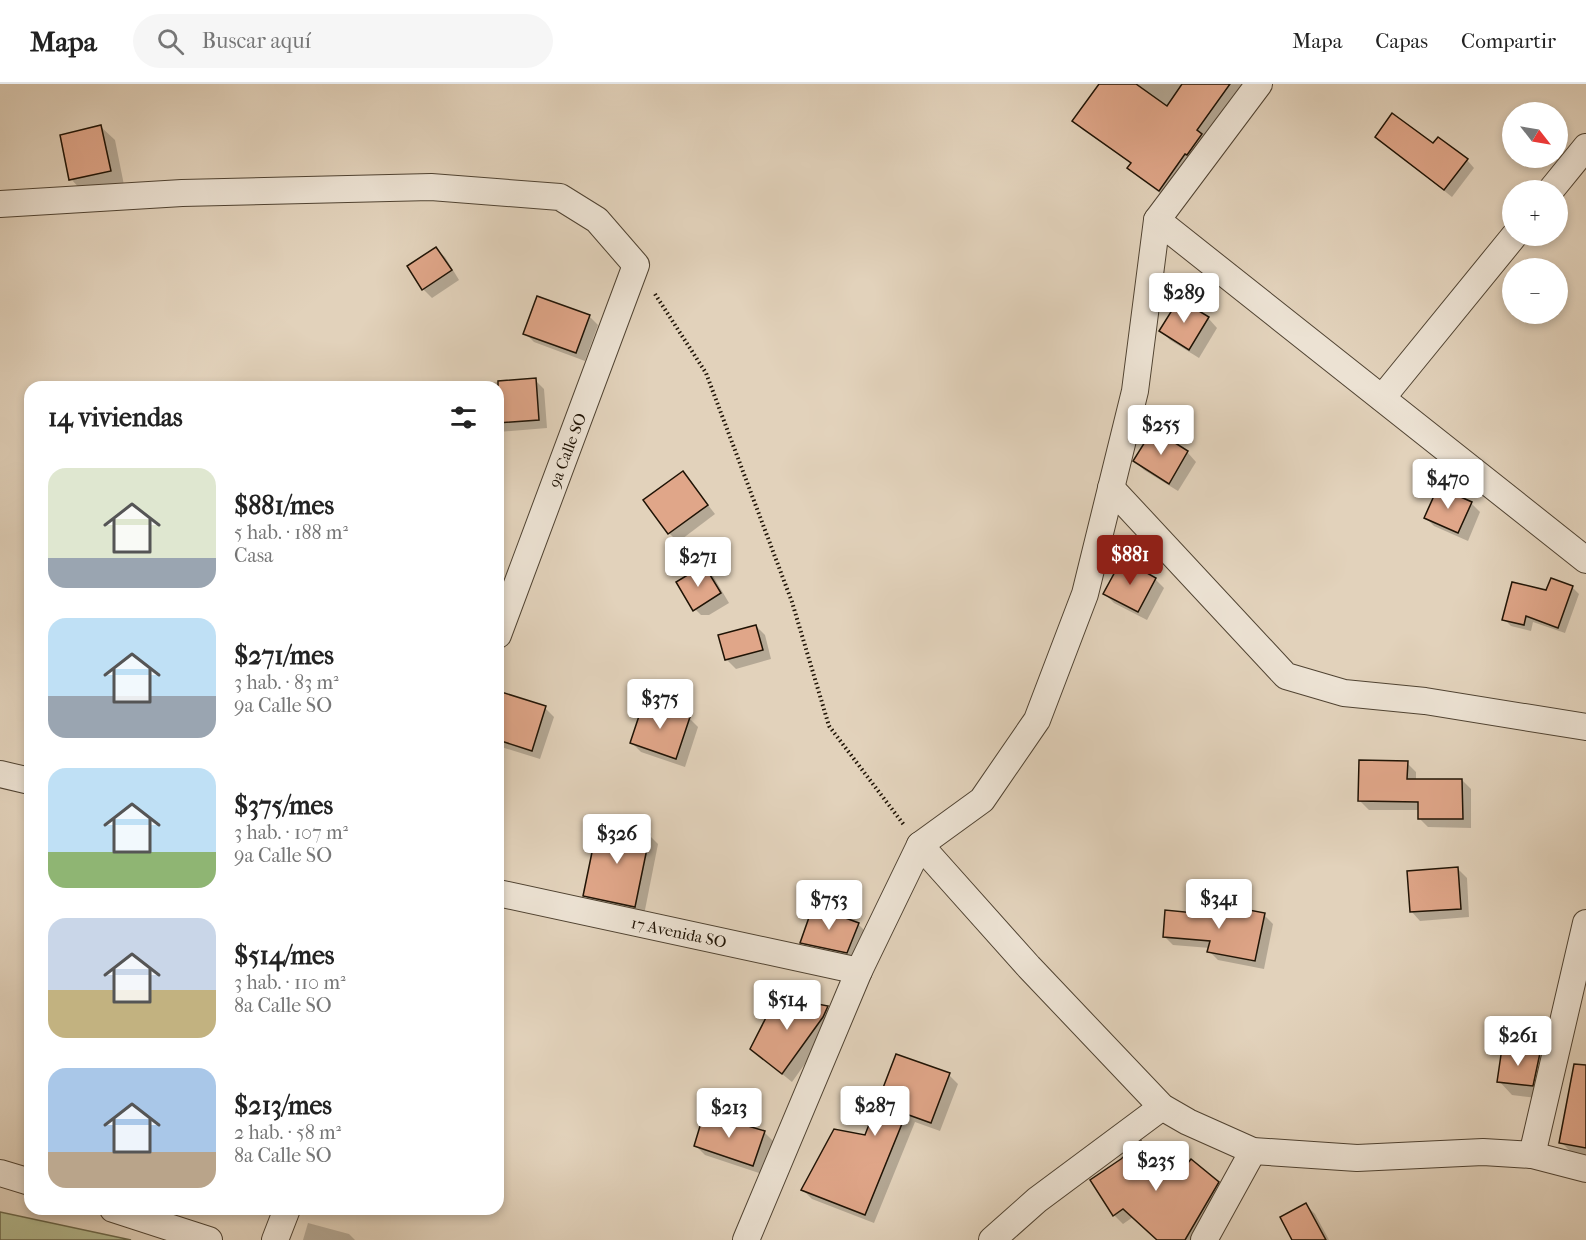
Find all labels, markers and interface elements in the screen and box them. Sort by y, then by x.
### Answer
search box [133,14,553,68]
text: Mapa [30,25,97,58]
icon: search [154,25,187,58]
text: Buscar aquí [202,28,311,54]
text: Mapa [1292,29,1342,53]
text: Capas [1375,29,1428,53]
text: Compartir [1461,29,1556,53]
north arrow [1502,102,1568,168]
map controls [1502,102,1568,324]
button: + [1502,180,1568,246]
button: − [1502,258,1568,324]
pin: $289 [1148,273,1220,324]
text: $289 [1163,281,1205,304]
icon: filters [447,401,480,434]
text: 14 viviendas [48,402,183,433]
pin: $255 [1125,405,1197,456]
street label: 9a Calle SO [545,410,590,490]
text: $255 [1142,413,1180,436]
pin: $470 [1412,459,1484,510]
text: $470 [1427,467,1469,490]
text: $881/mes [234,490,334,521]
icon: home [96,492,168,564]
text: 5 hab. · 188 m² [234,521,348,544]
pin: $881 [1094,535,1166,586]
pin: $271 [662,537,734,588]
text: $881 [1111,543,1149,566]
text: Casa [234,544,273,567]
text: $271 [679,545,717,568]
text: $271/mes [234,640,334,671]
icon: home [96,642,168,714]
text: 3 hab. · 83 m² [234,671,339,694]
pin: $375 [624,679,696,730]
text: $375 [641,687,679,710]
text: 9a Calle SO [234,694,332,717]
text: $375/mes [234,790,333,821]
icon: home [96,792,168,864]
pin: $326 [581,814,653,865]
text: 3 hab. · 107 m² [234,821,348,844]
text: $326 [597,822,637,845]
text: 9a Calle SO [234,844,332,867]
pin: $341 [1183,879,1255,930]
pin: $753 [793,880,865,931]
text: $341 [1200,887,1238,910]
text: $753 [810,888,848,911]
street label: 17 Avenida SO [630,913,728,952]
text: $514/mes [234,940,334,971]
icon: home [96,942,168,1014]
text: 3 hab. · 110 m² [234,971,346,994]
pin: $514 [751,980,823,1031]
text: $514 [768,988,806,1011]
text: 8a Calle SO [234,994,332,1017]
pin: $261 [1482,1016,1554,1067]
text: $261 [1498,1024,1538,1047]
pin: $287 [839,1086,911,1137]
pin: $213 [693,1088,765,1139]
text: $213/mes [234,1090,332,1121]
icon: home [96,1092,168,1164]
text: $287 [855,1094,896,1117]
text: $213 [711,1096,747,1119]
text: 2 hab. · 58 m² [234,1121,341,1144]
pin: $235 [1120,1141,1192,1192]
text: 8a Calle SO [234,1144,332,1167]
text: $235 [1137,1149,1175,1172]

